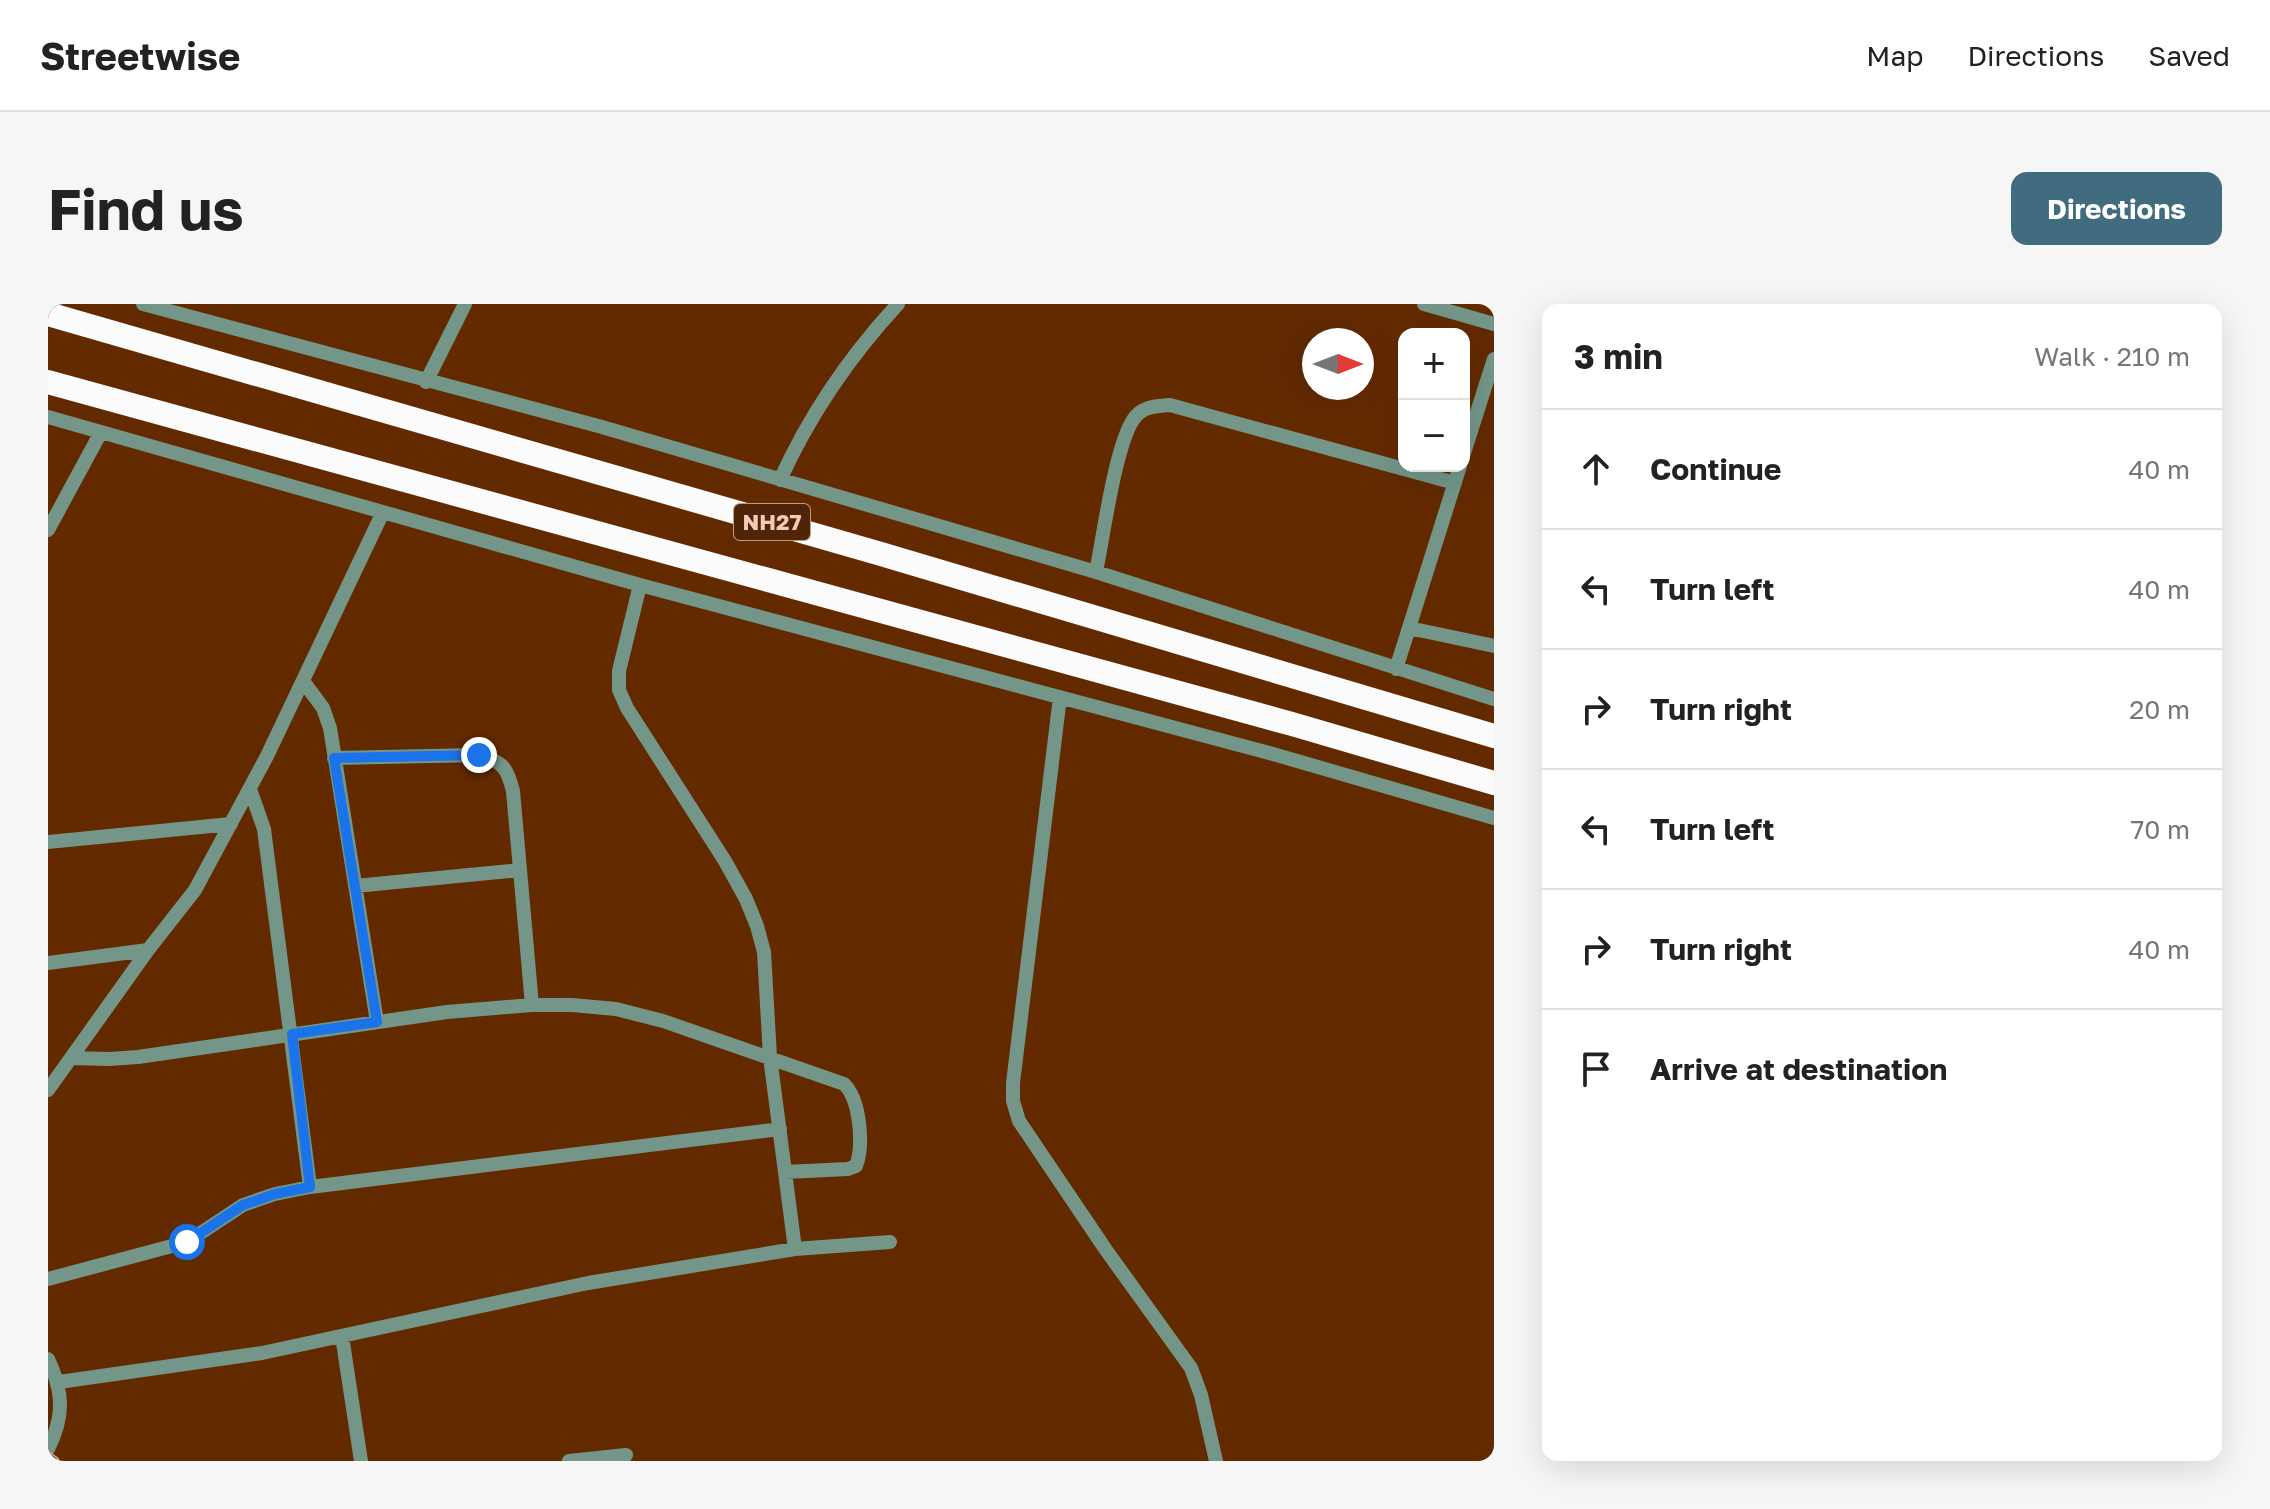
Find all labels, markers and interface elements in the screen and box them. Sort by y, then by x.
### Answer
text: Streetwise [40,33,240,78]
text: Map [1866,39,1923,72]
text: Directions [1967,39,2104,72]
text: Saved [2148,39,2230,72]
button: Directions [2011,172,2222,245]
text: Find us [48,175,244,242]
north arrow [1302,328,1374,400]
map controls [1398,328,1470,472]
button: + [1398,328,1470,400]
text: 3 min [1574,336,1663,376]
text: Walk · 210 m [2034,341,2190,372]
button: − [1398,400,1470,472]
icon: ahead [1574,447,1618,491]
text: Continue [1650,451,1781,487]
text: 40 m [2129,454,2190,485]
road number: NH27 [734,504,810,540]
icon: left [1574,567,1618,611]
text: Turn left [1650,571,1775,607]
text: 40 m [2129,574,2190,605]
icon: right [1574,687,1618,731]
text: Turn right [1650,691,1792,727]
text: 20 m [2129,694,2190,725]
route end [461,737,497,773]
icon: left [1574,807,1618,851]
text: Turn left [1650,811,1775,847]
text: 70 m [2131,814,2190,845]
icon: right [1574,927,1618,971]
text: Turn right [1650,931,1792,967]
text: 40 m [2129,934,2190,965]
icon: arrive [1574,1047,1618,1091]
text: Arrive at destination [1650,1051,1947,1087]
route start [169,1224,205,1260]

